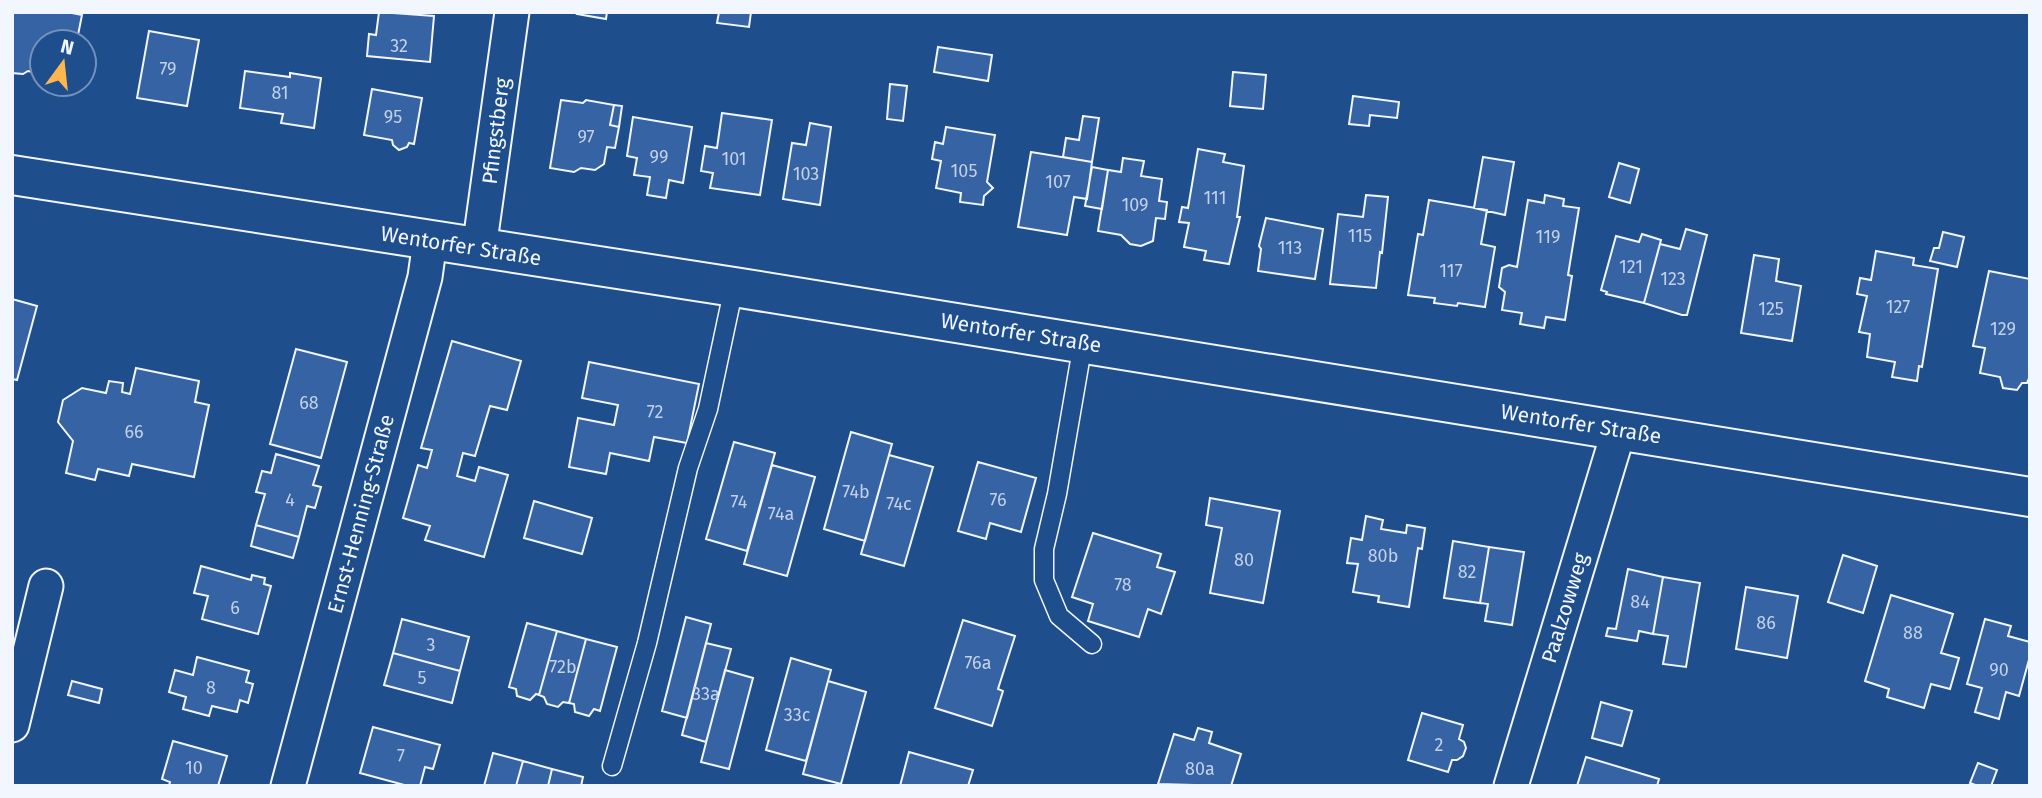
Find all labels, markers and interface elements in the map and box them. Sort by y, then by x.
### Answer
north arrow [28,28,98,98]
text: N [58,34,76,60]
house number: 32 [390,35,408,57]
house number: 79 [159,58,177,80]
street label: Pfingstberg [477,76,515,186]
house number: 81 [271,82,289,104]
house number: 95 [384,106,402,128]
house number: 97 [577,126,595,148]
house number: 99 [650,146,668,168]
house number: 101 [721,148,747,170]
house number: 105 [951,160,977,182]
house number: 103 [793,163,819,185]
house number: 107 [1045,171,1071,193]
house number: 111 [1204,187,1226,209]
house number: 109 [1121,194,1149,216]
street label: Wentorfer Straße [379,220,543,272]
house number: 115 [1348,225,1372,247]
house number: 119 [1536,226,1560,248]
house number: 113 [1278,237,1302,259]
house number: 121 [1619,256,1643,278]
house number: 117 [1439,260,1463,282]
house number: 123 [1660,268,1686,290]
house number: 127 [1886,296,1910,318]
house number: 125 [1758,298,1784,320]
street label: Wentorfer Straße [939,307,1103,359]
house number: 129 [1990,318,2016,340]
house number: 68 [299,392,319,414]
street label: Wentorfer Straße [1499,398,1663,450]
house number: 72 [647,401,663,423]
street label: Ernst-Henning-Straße [322,412,400,616]
house number: 66 [124,421,144,443]
house number: 74b [842,481,870,503]
house number: 4 [285,489,295,511]
house number: 76 [989,489,1007,511]
house number: 74 [731,491,748,513]
house number: 74c [886,493,912,515]
house number: 74a [768,503,794,525]
house number: 80b [1368,545,1398,567]
house number: 80 [1234,549,1254,571]
street label: Paalzowweg [1536,550,1594,666]
house number: 82 [1458,561,1476,583]
house number: 78 [1114,574,1132,596]
house number: 84 [1630,591,1650,613]
house number: 6 [230,597,240,619]
house number: 86 [1756,612,1776,634]
house number: 88 [1903,622,1923,644]
house number: 3 [427,634,435,656]
house number: 76a [965,652,991,674]
house number: 72b [549,656,577,678]
house number: 90 [1989,659,2009,681]
house number: 5 [417,667,427,689]
house number: 8 [206,677,216,699]
house number: 33a [692,683,720,705]
house number: 33c [784,704,811,726]
house number: 2 [1435,734,1444,756]
house number: 7 [397,745,405,767]
house number: 10 [185,757,203,779]
house number: 80a [1185,758,1215,780]

